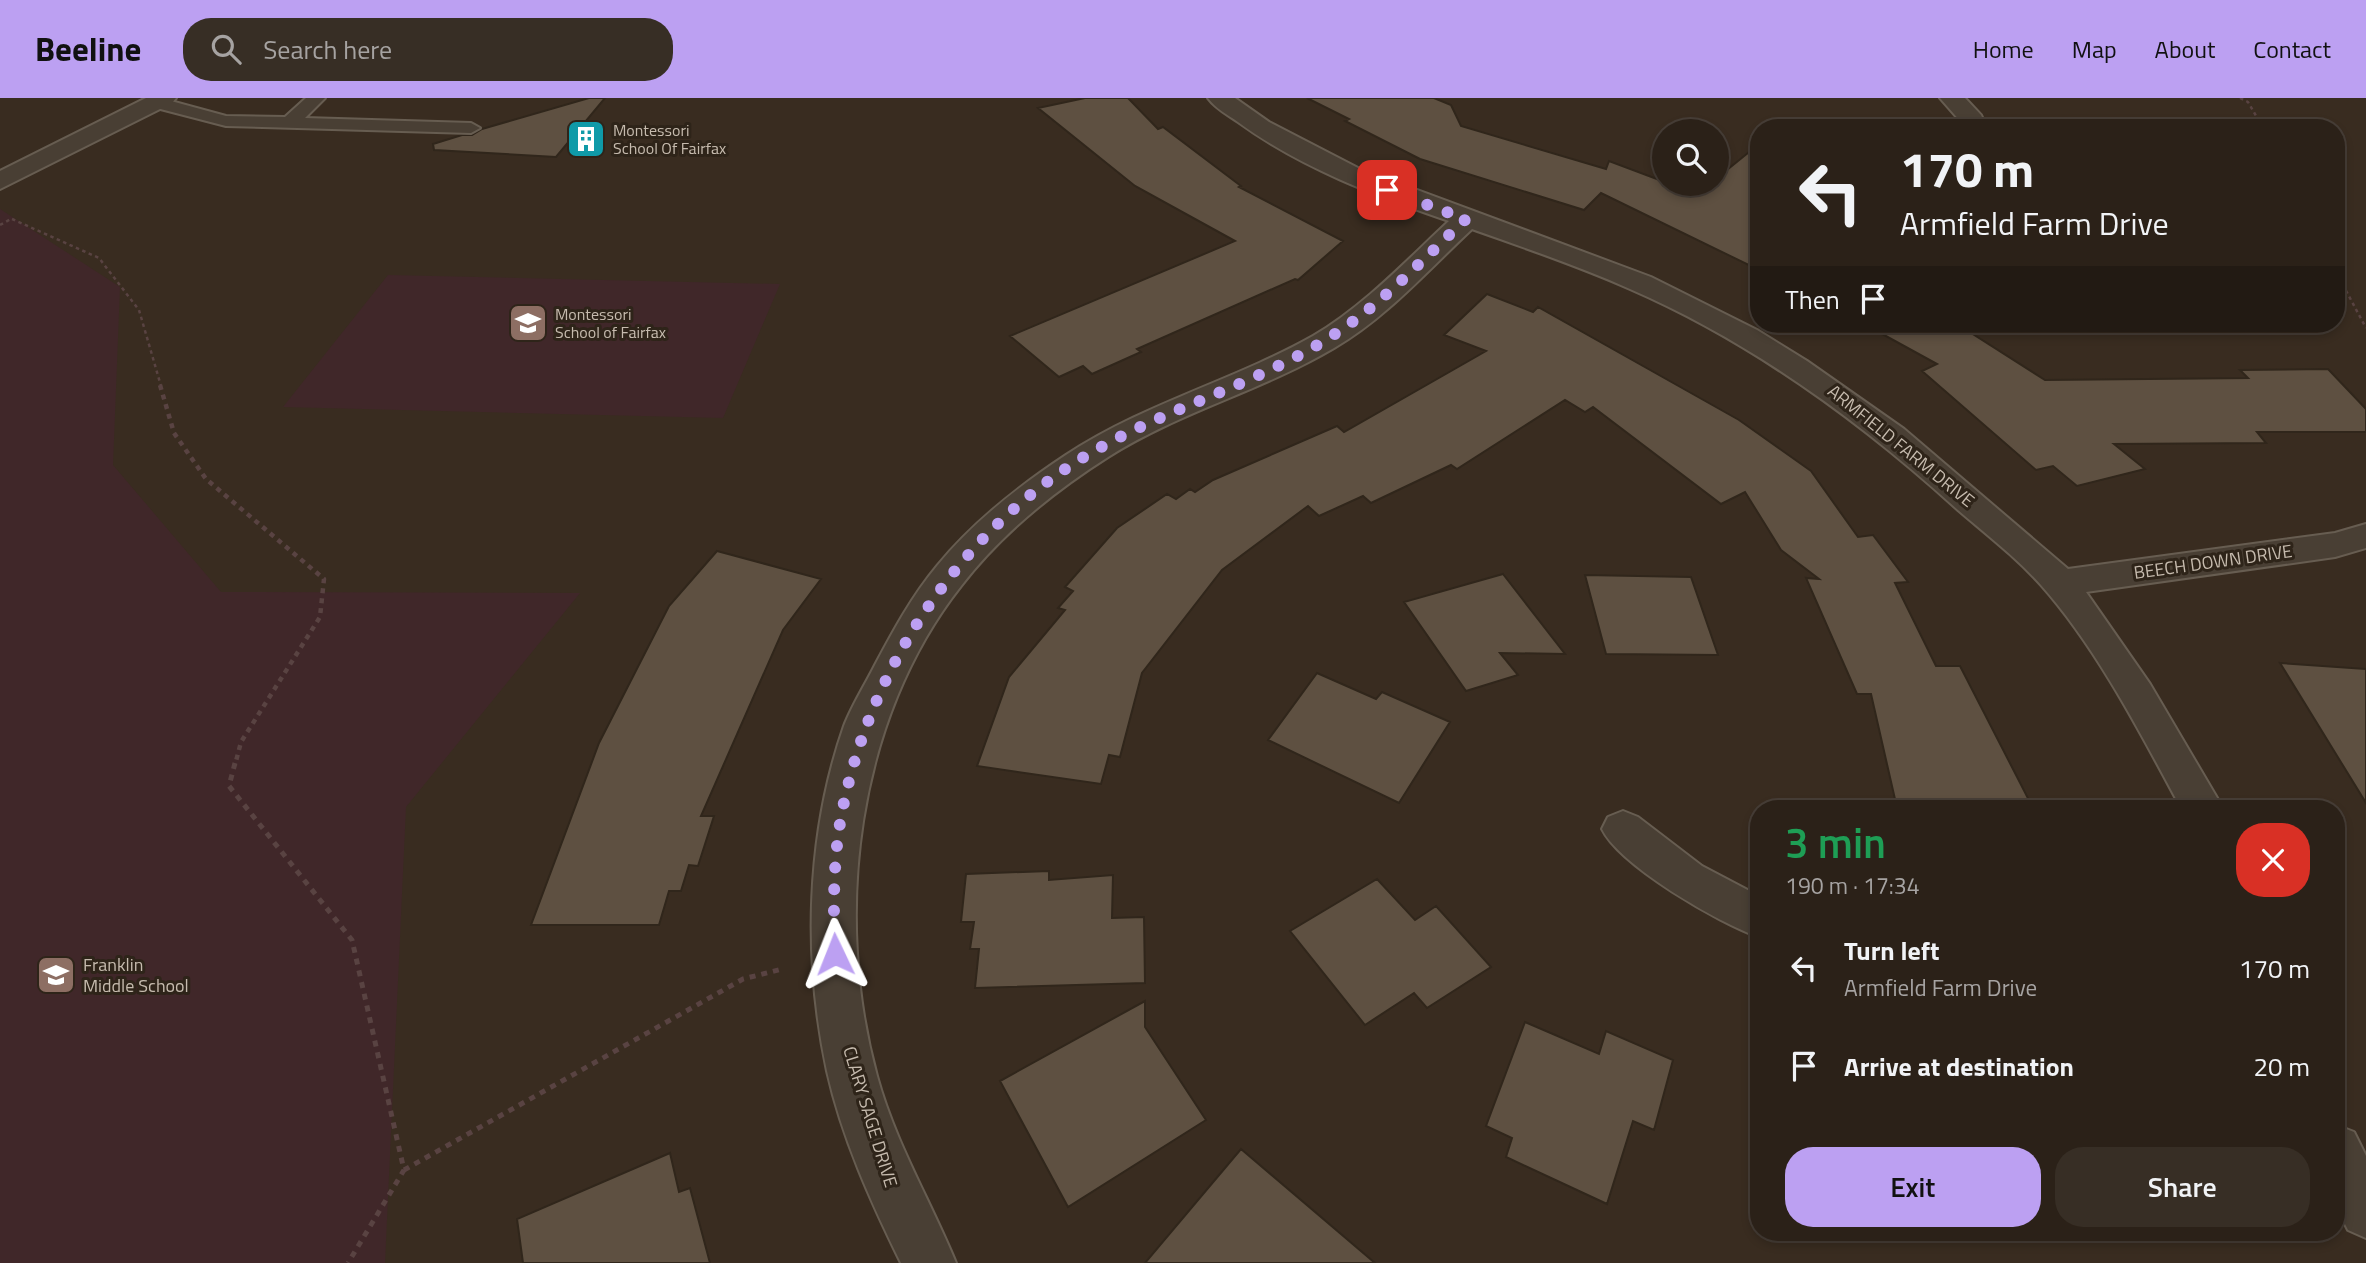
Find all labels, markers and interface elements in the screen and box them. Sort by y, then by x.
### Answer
search box [183,18,673,81]
text: Beeline [35,24,141,74]
icon: search [207,30,245,68]
text: Search here [263,30,392,69]
text: Home [1973,31,2034,67]
text: Map [2072,31,2117,67]
text: About [2155,31,2215,67]
text: Contact [2253,31,2331,67]
building icon: Montessori School Of Fairfax [565,118,607,160]
place label: Montessori School Of Fairfax [613,118,726,160]
map controls [1652,119,1729,196]
button: search [1652,119,1729,196]
text: 170 m [1900,131,2034,206]
icon: left [1785,147,1876,238]
pin [1357,160,1417,220]
icon: arrive [1368,171,1406,209]
text: Armfield Farm Drive [1900,199,2169,247]
text: Then [1785,280,1840,319]
icon: arrive [1854,280,1892,318]
school or university icon: Montessori School of Fairfax [507,302,549,344]
place label: Montessori School of Fairfax [555,302,666,344]
street label: ARMFIELD FARM DRIVE [1822,378,1981,513]
street label: BEECH DOWN DRIVE [2132,537,2294,586]
text: 3 min [1785,810,1886,874]
button: close [2236,823,2310,897]
text: 190 m · 17:34 [1785,868,1920,903]
position arrow [798,917,872,991]
text: Turn left [1844,931,1939,970]
icon: left [1785,949,1823,987]
text: 170 m [2239,949,2310,988]
place label: Franklin Middle School [83,951,189,999]
school or university icon: Franklin Middle School [35,954,77,996]
text: Armfield Farm Drive [1844,970,2037,1005]
street label: CLARY SAGE DRIVE [836,1043,905,1191]
icon: arrive [1785,1047,1823,1085]
text: Arrive at destination [1844,1047,2074,1086]
text: 20 m [2253,1047,2310,1086]
button: Exit [1785,1147,2041,1227]
button: Share [2055,1147,2310,1227]

